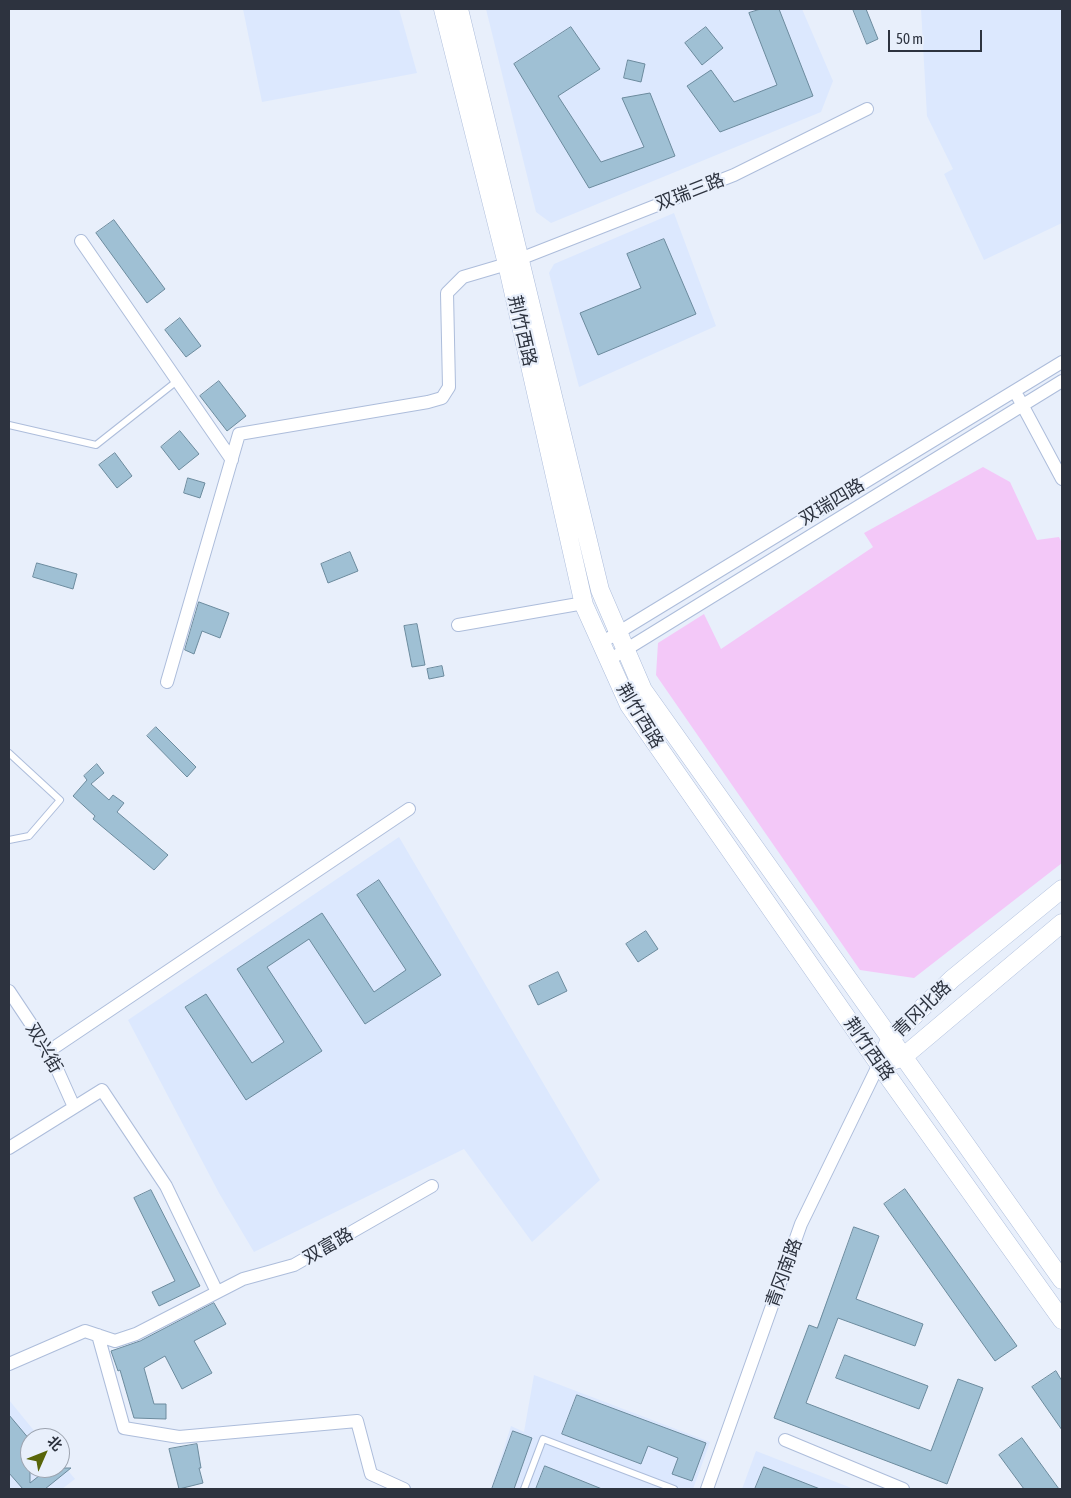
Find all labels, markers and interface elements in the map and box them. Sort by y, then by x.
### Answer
scale bar [891,20,985,52]
text: 50 m [896,30,923,47]
street label: 双瑞三路 [653,169,727,215]
street label: 荆竹西路 [503,293,541,369]
street label: 双瑞四路 [796,474,868,530]
street label: 荆竹西路 [612,680,668,752]
street label: 青冈北路 [889,976,955,1042]
street label: 荆竹西路 [840,1013,898,1085]
street label: 双兴街 [21,1019,67,1077]
street label: 双富路 [299,1223,357,1269]
street label: 青冈南路 [762,1235,806,1311]
north arrow [20,1428,70,1478]
text: 北 [44,1433,66,1454]

